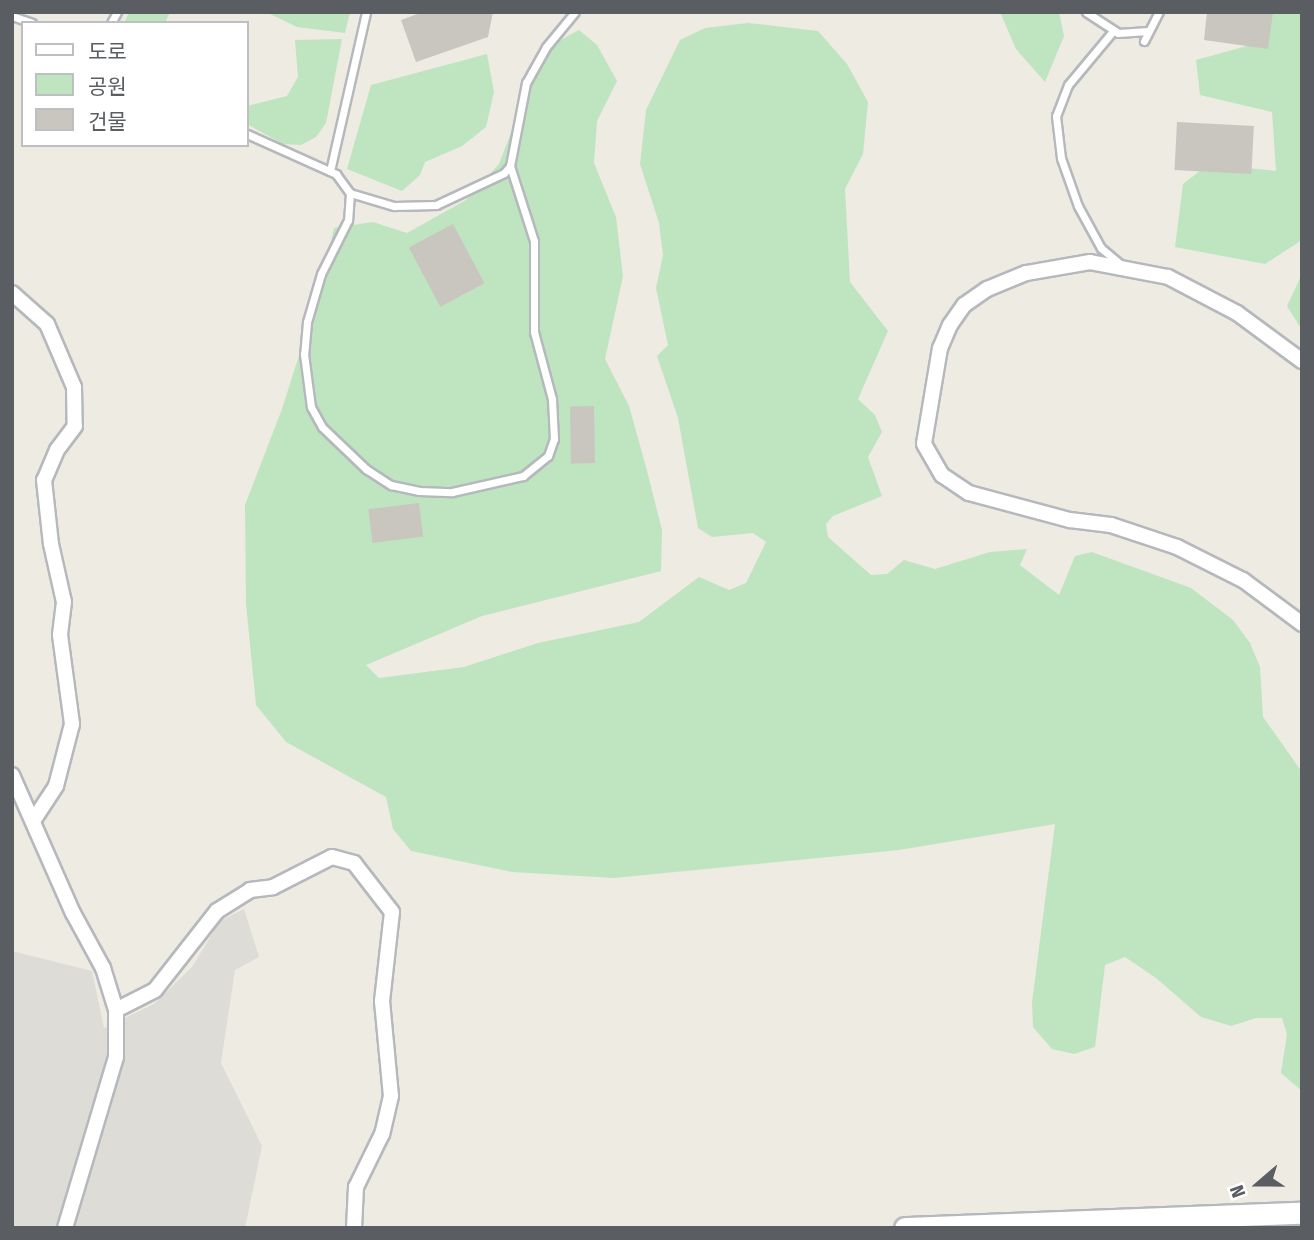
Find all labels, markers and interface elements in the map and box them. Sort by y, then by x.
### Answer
legend [21,21,248,147]
text: 도로 [88,39,127,65]
text: 공원 [88,74,127,100]
text: 건물 [88,109,127,135]
north arrow [1223,1149,1293,1219]
text: N [1225,1182,1251,1201]

